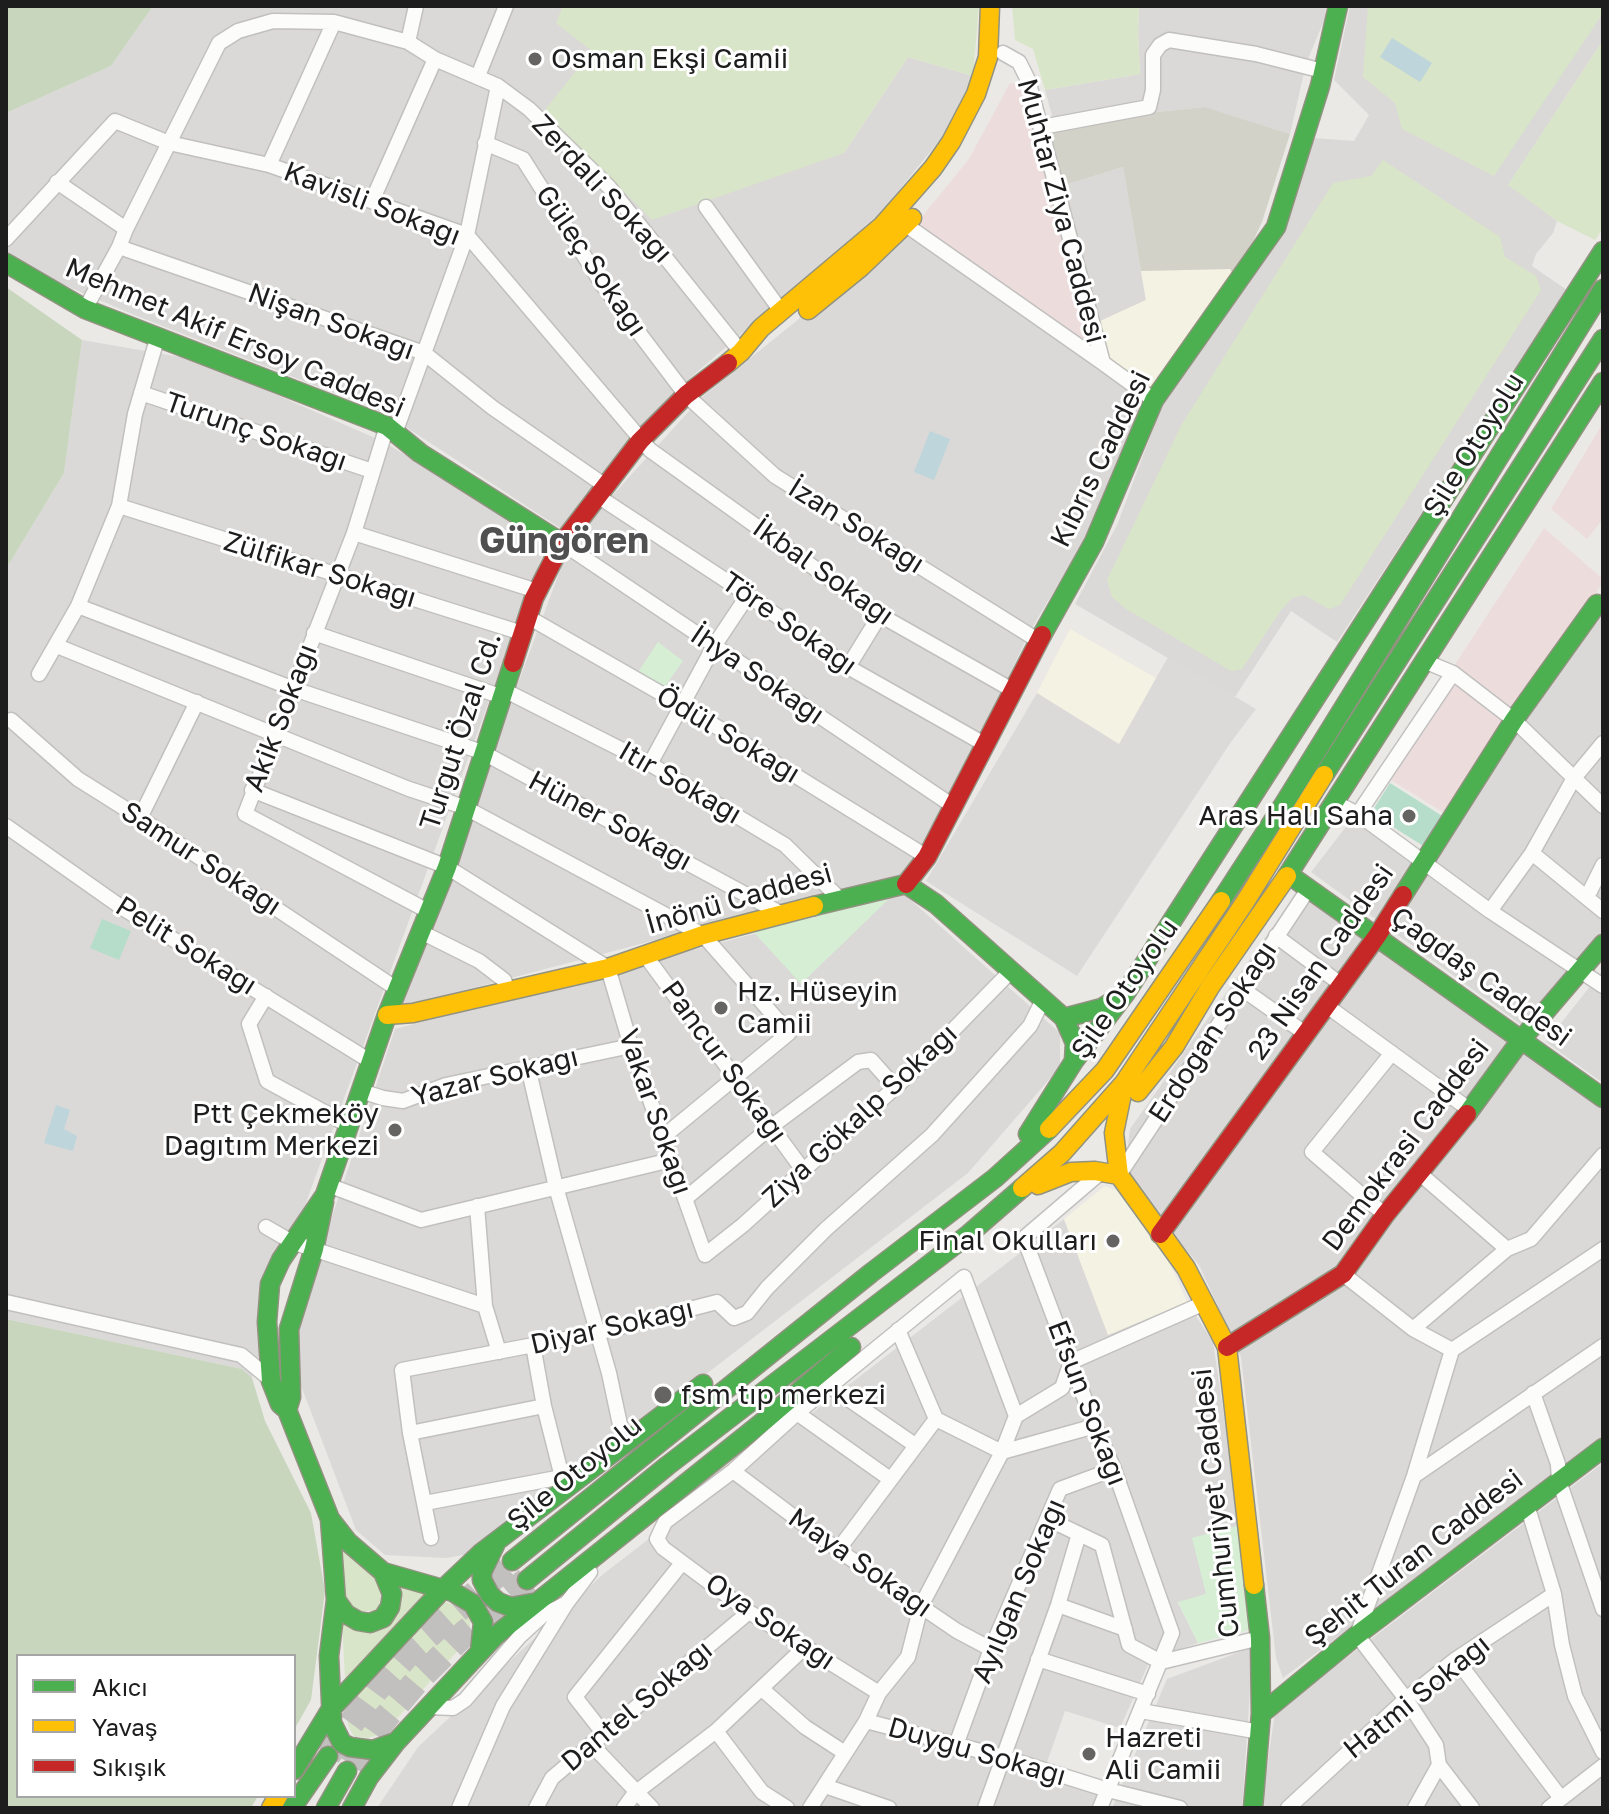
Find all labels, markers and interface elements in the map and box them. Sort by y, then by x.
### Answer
place label: Osman Ekşi Camii [551,42,788,76]
marker: Osman Ekşi Camii [526,50,544,68]
street label: Muhtar Ziya Caddesi [1009,75,1113,347]
street label: Zerdali Sokağı [525,108,679,270]
street label: Kavisli Sokağı [279,155,465,253]
street label: Güleç Sokağı [528,179,654,343]
street label: Mehmet Akif Ersoy Caddesi [60,251,410,425]
street label: Nişan Sokağı [243,276,419,368]
street label: Kıbrıs Caddesi [1044,365,1158,553]
street label: Şile Otoyolu [1416,367,1532,523]
street label: Turunç Sokağı [161,385,351,479]
street label: İzan Sokağı [782,471,930,581]
street label: İkbal Sokağı [746,511,900,633]
district label: Güngören [479,520,649,564]
street label: Zülfikar Sokağı [220,525,420,615]
street label: Töre Sokağı [715,565,863,683]
street label: İhya Sokağı [684,618,830,732]
street label: Turgut Özal Cd. [413,628,509,834]
street label: Akik Sokağı [237,639,325,797]
street label: Ödül Sokağı [650,679,806,791]
street label: Itır Sokağı [613,734,747,832]
street label: Hüner Sokağı [522,764,698,878]
street label: Samur Sokağı [115,795,287,923]
place label: Aras Halı Saha [1199,799,1393,833]
marker: Aras Halı Saha [1400,807,1418,825]
street label: İnönü Caddesi [642,856,836,942]
street label: 23 Nisan Caddesi [1241,858,1401,1066]
street label: Pelit Sokağı [109,889,263,1003]
street label: Çağdaş Caddesi [1384,900,1578,1054]
street label: Şile Otoyolu [1064,912,1186,1066]
street label: Erdoğan Sokağı [1142,935,1284,1129]
street label: Pancur Sokağı [654,974,794,1150]
place label: Hz. Hüseyin Camii [737,975,898,1041]
marker: Hz. Hüseyin Camii [712,999,730,1017]
street label: Ziya Gökalp Sokağı [756,1017,964,1215]
street label: Vakar Sokağı [611,1025,699,1199]
street label: Demokrasi Caddesi [1315,1032,1497,1258]
street label: Yazar Sokağı [408,1040,582,1114]
place label: Ptt Çekmeköy Dağıtım Merkezi [164,1097,379,1163]
marker: Ptt Çekmeköy Dağıtım Merkezi [386,1121,404,1139]
place label: Final Okulları [918,1224,1097,1258]
marker: Final Okulları [1104,1232,1122,1250]
street label: Diyar Sokağı [527,1292,697,1362]
street label: Efsun Sokağı [1040,1316,1134,1490]
street label: Cumhuriyet Caddesi [1185,1367,1247,1639]
place label: fsm tıp merkezi [681,1378,886,1412]
marker: fsm tıp merkezi [652,1384,674,1406]
street label: Şile Otoyolu [501,1409,649,1537]
street label: Şehit Turan Caddesi [1298,1462,1530,1654]
street label: Ayılgan Sokağı [965,1494,1073,1688]
street label: Maya Sokağı [782,1501,938,1625]
street label: Oya Sokağı [699,1566,841,1678]
street label: Hatmi Sokağı [1337,1628,1497,1766]
street label: Dantel Sokağı [555,1633,719,1779]
legend [16,1654,296,1798]
text: Akıcı [92,1672,148,1701]
street label: Duygu Sokağı [884,1711,1070,1793]
text: Yavaş [92,1712,158,1741]
place label: Hazreti Ali Camii [1105,1721,1221,1787]
marker: Hazreti Ali Camii [1080,1745,1098,1763]
text: Sıkışık [92,1752,167,1781]

